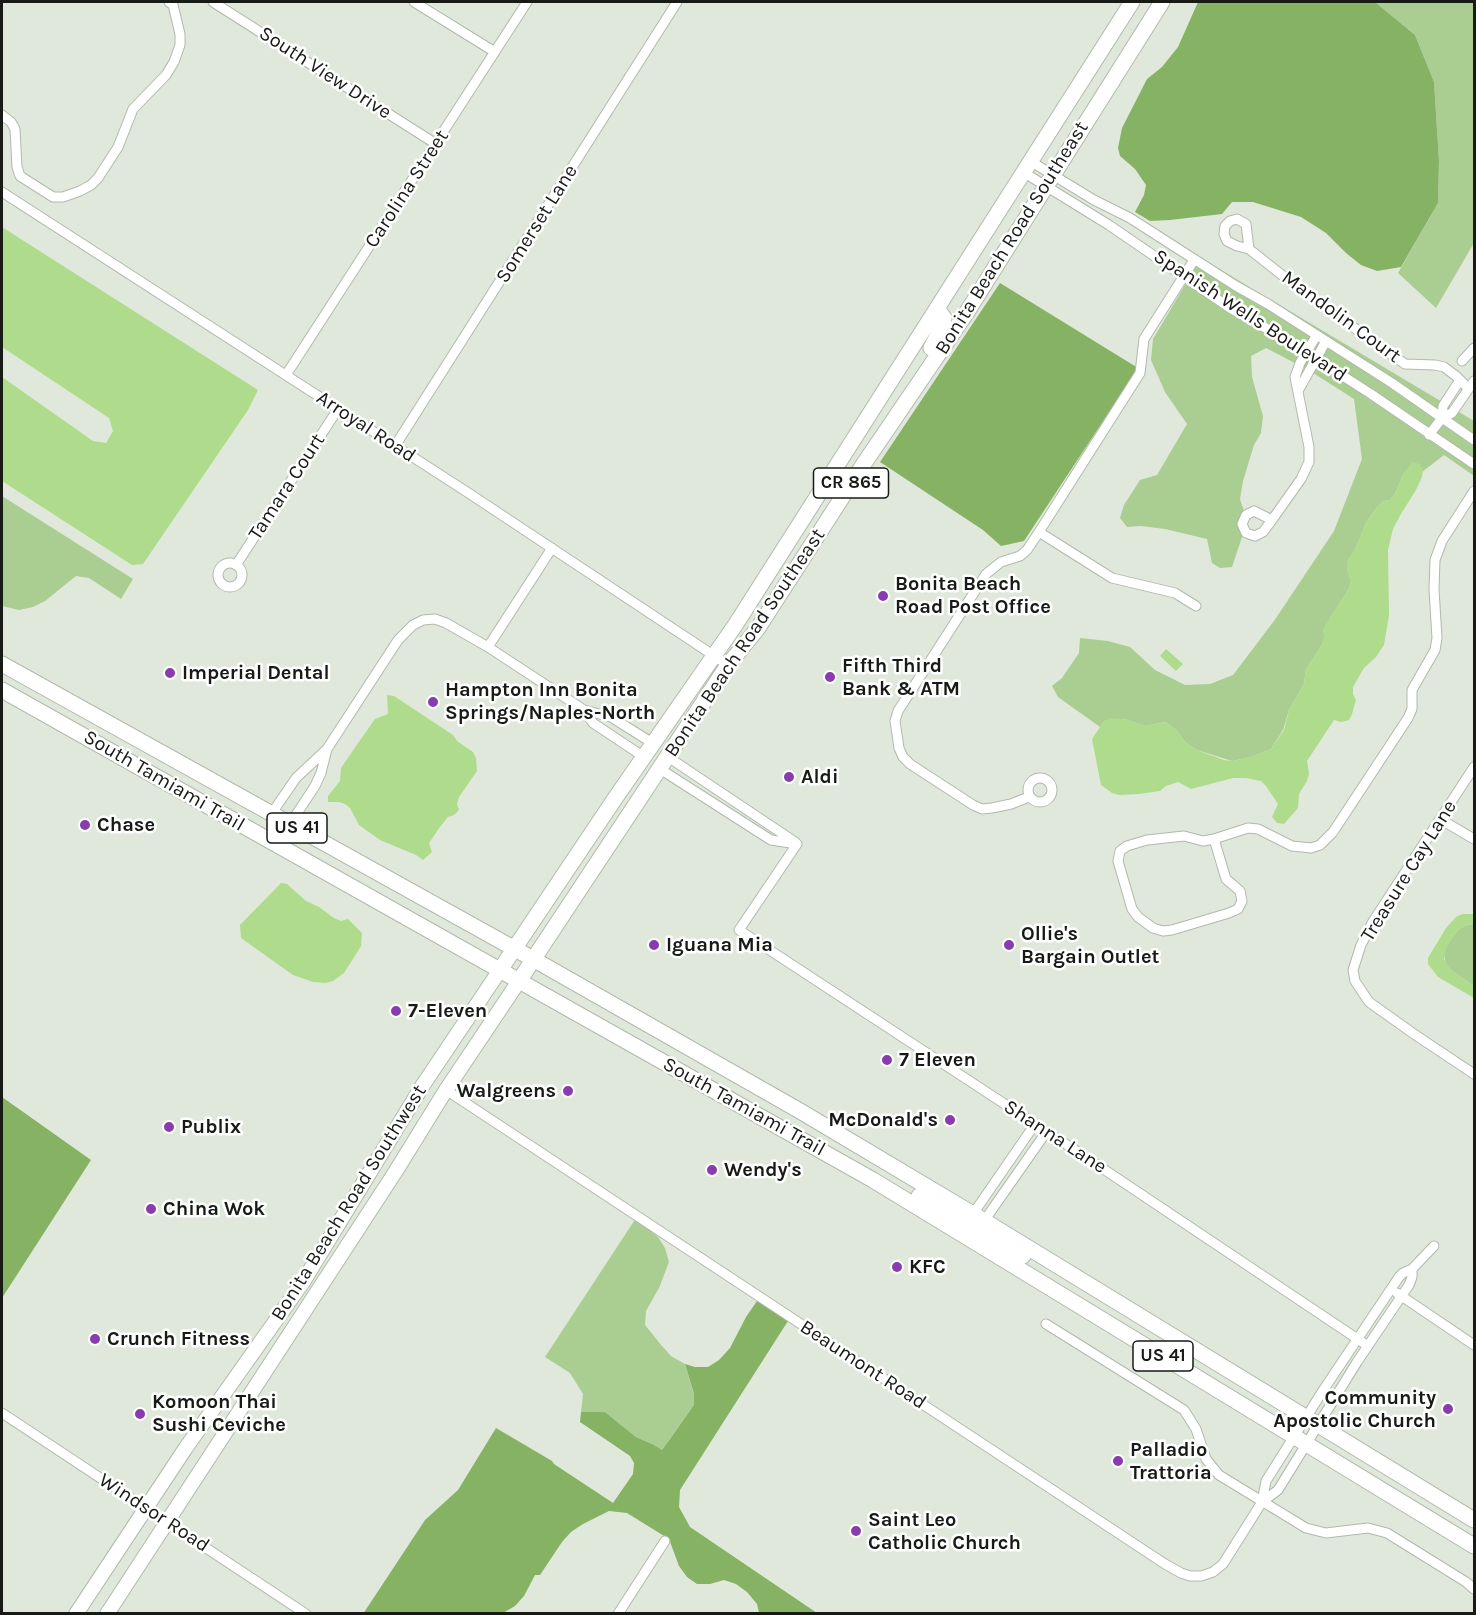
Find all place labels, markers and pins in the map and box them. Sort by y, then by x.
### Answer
place label: Bonita Beach Road Post Office [895,572,1051,619]
marker: Bonita Beach Road Post Office [876,589,890,603]
place label: Fifth Third Bank & ATM [842,654,960,701]
place label: Imperial Dental [182,661,330,685]
marker: Imperial Dental [163,666,177,680]
marker: Fifth Third Bank & ATM [823,670,837,684]
place label: Hampton Inn Bonita Springs/Naples-North [445,678,655,725]
marker: Hampton Inn Bonita Springs/Naples-North [426,695,440,709]
place label: Aldi [801,765,838,789]
marker: Aldi [782,770,796,784]
place label: Chase [97,813,155,837]
marker: Chase [78,818,92,832]
place label: Ollie's Bargain Outlet [1021,922,1159,969]
place label: Iguana Mia [666,933,773,957]
marker: Iguana Mia [647,938,661,952]
marker: Ollie's Bargain Outlet [1002,938,1016,952]
place label: 7-Eleven [408,999,487,1023]
marker: 7-Eleven [389,1004,403,1018]
place label: 7 Eleven [899,1048,976,1072]
marker: 7 Eleven [880,1053,894,1067]
place label: Walgreens [456,1079,556,1103]
marker: Walgreens [561,1084,575,1098]
place label: McDonald's [828,1108,938,1132]
marker: McDonald's [943,1113,957,1127]
place label: Publix [181,1115,241,1139]
marker: Publix [162,1120,176,1134]
place label: Wendy's [724,1158,802,1182]
marker: Wendy's [705,1163,719,1177]
place label: China Wok [163,1197,265,1221]
marker: China Wok [144,1202,158,1216]
place label: KFC [909,1255,946,1279]
marker: KFC [890,1260,904,1274]
place label: Crunch Fitness [107,1327,250,1351]
marker: Crunch Fitness [88,1332,102,1346]
place label: Community Apostolic Church [1273,1386,1436,1433]
place label: Komoon Thai Sushi Ceviche [152,1390,286,1437]
marker: Community Apostolic Church [1441,1402,1455,1416]
marker: Komoon Thai Sushi Ceviche [133,1407,147,1421]
place label: Palladio Trattoria [1130,1438,1212,1485]
marker: Palladio Trattoria [1111,1454,1125,1468]
place label: Saint Leo Catholic Church [868,1508,1021,1555]
marker: Saint Leo Catholic Church [849,1524,863,1538]

